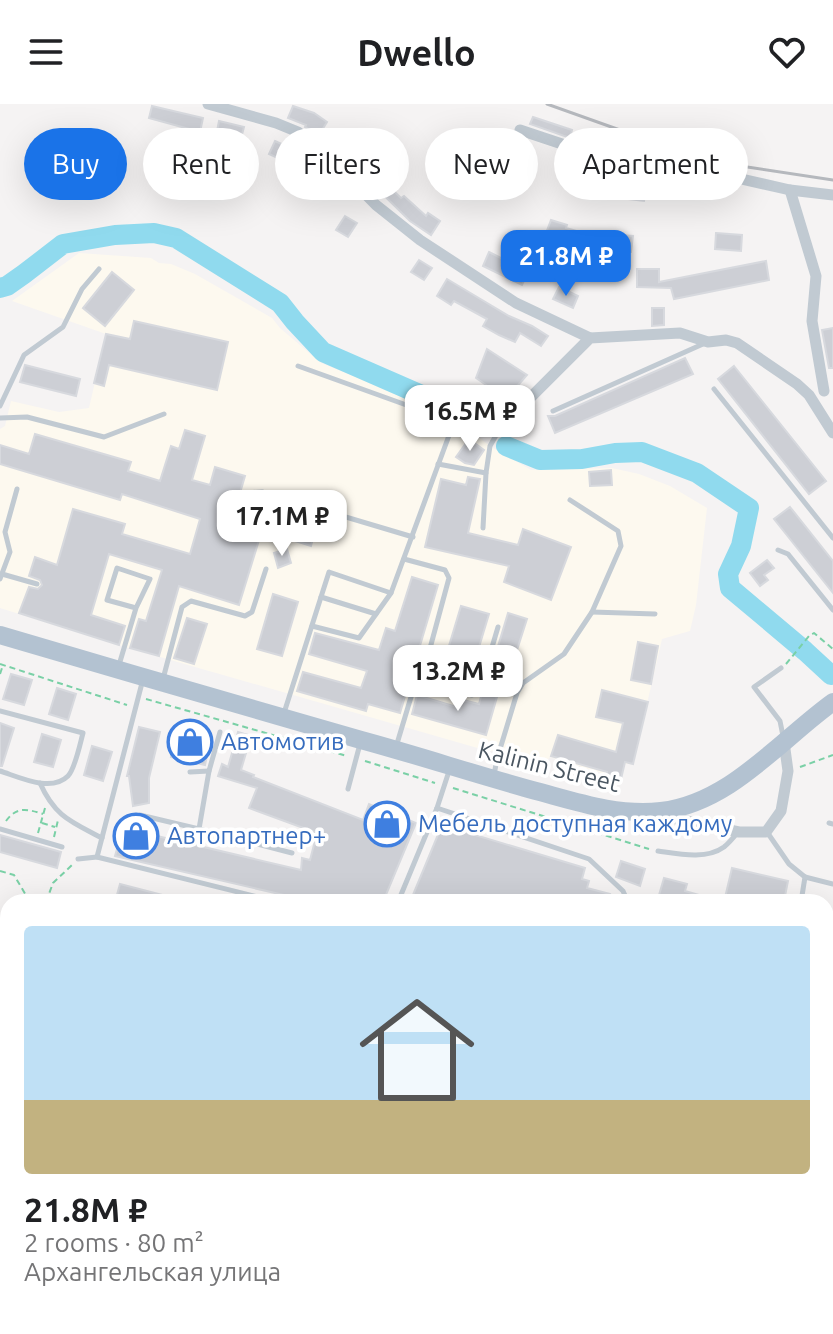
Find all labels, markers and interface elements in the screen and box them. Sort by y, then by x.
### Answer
icon: menu [24,30,68,74]
icon: heart [765,30,809,74]
text: Dwello [357,32,476,73]
chip: Buy [24,128,127,200]
chip: Rent [143,128,259,200]
chip: Filters [275,128,409,200]
chip: New [425,128,538,200]
chip: Apartment [554,128,748,200]
pin: 21.8M ₽ [492,230,640,298]
text: 21.8M ₽ [519,241,613,270]
pin: 16.5M ₽ [396,385,544,453]
text: 16.5M ₽ [423,396,517,425]
pin: 17.1M ₽ [208,490,356,558]
text: 17.1M ₽ [235,501,329,530]
pin: 13.2M ₽ [384,645,532,713]
text: 13.2M ₽ [411,656,505,685]
shop icon: Автомотив [166,718,214,766]
place label: Автомотив [221,728,344,755]
street label: Kalinin Street [476,736,623,797]
shop icon: Мебель доступная каждому [363,800,411,848]
place label: Мебель доступная каждому [418,810,733,837]
shop icon: Автопартнер+ [112,812,160,860]
place label: Автопартнер+ [167,822,326,849]
icon: home [345,978,489,1122]
text: 21.8M ₽ [24,1190,147,1228]
text: 2 rooms · 80 m² [24,1228,204,1257]
text: Архангельская улица [24,1257,281,1286]

